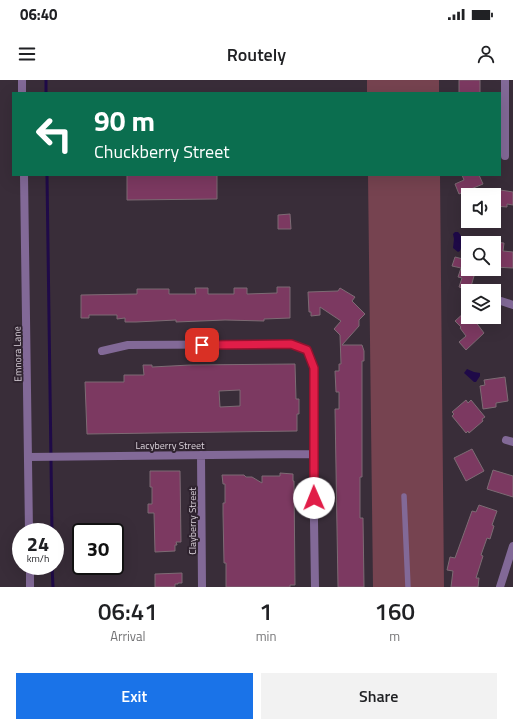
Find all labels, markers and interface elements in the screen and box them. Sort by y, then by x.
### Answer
text: 06:40 [20,3,57,26]
text: Routely [227,41,286,68]
icon: menu [16,43,38,65]
icon: person [475,43,497,65]
text: 90 m [94,99,155,142]
icon: left [28,108,80,160]
text: Chuckberry Street [94,138,230,165]
map controls [461,188,501,324]
button: sound [461,188,501,228]
button: search [461,236,501,276]
button: layers [461,284,501,324]
street label: Emnora Lane [10,326,25,382]
pin [185,328,219,362]
icon: arrive [191,334,213,356]
street label: Lacyberry Street [135,438,205,453]
position arrow [293,477,335,519]
street label: Clayberry Street [185,487,200,555]
speed limit sign: 30 [72,523,124,575]
text: 24 [27,528,49,559]
text: km/h [27,551,49,566]
text: 06:41 [98,593,158,629]
text: 1 [259,593,273,629]
text: 160 [375,593,415,629]
text: Arrival [110,626,145,646]
text: min [256,626,276,646]
text: m [389,626,400,646]
button: Exit [16,673,253,719]
button: Share [261,673,497,719]

